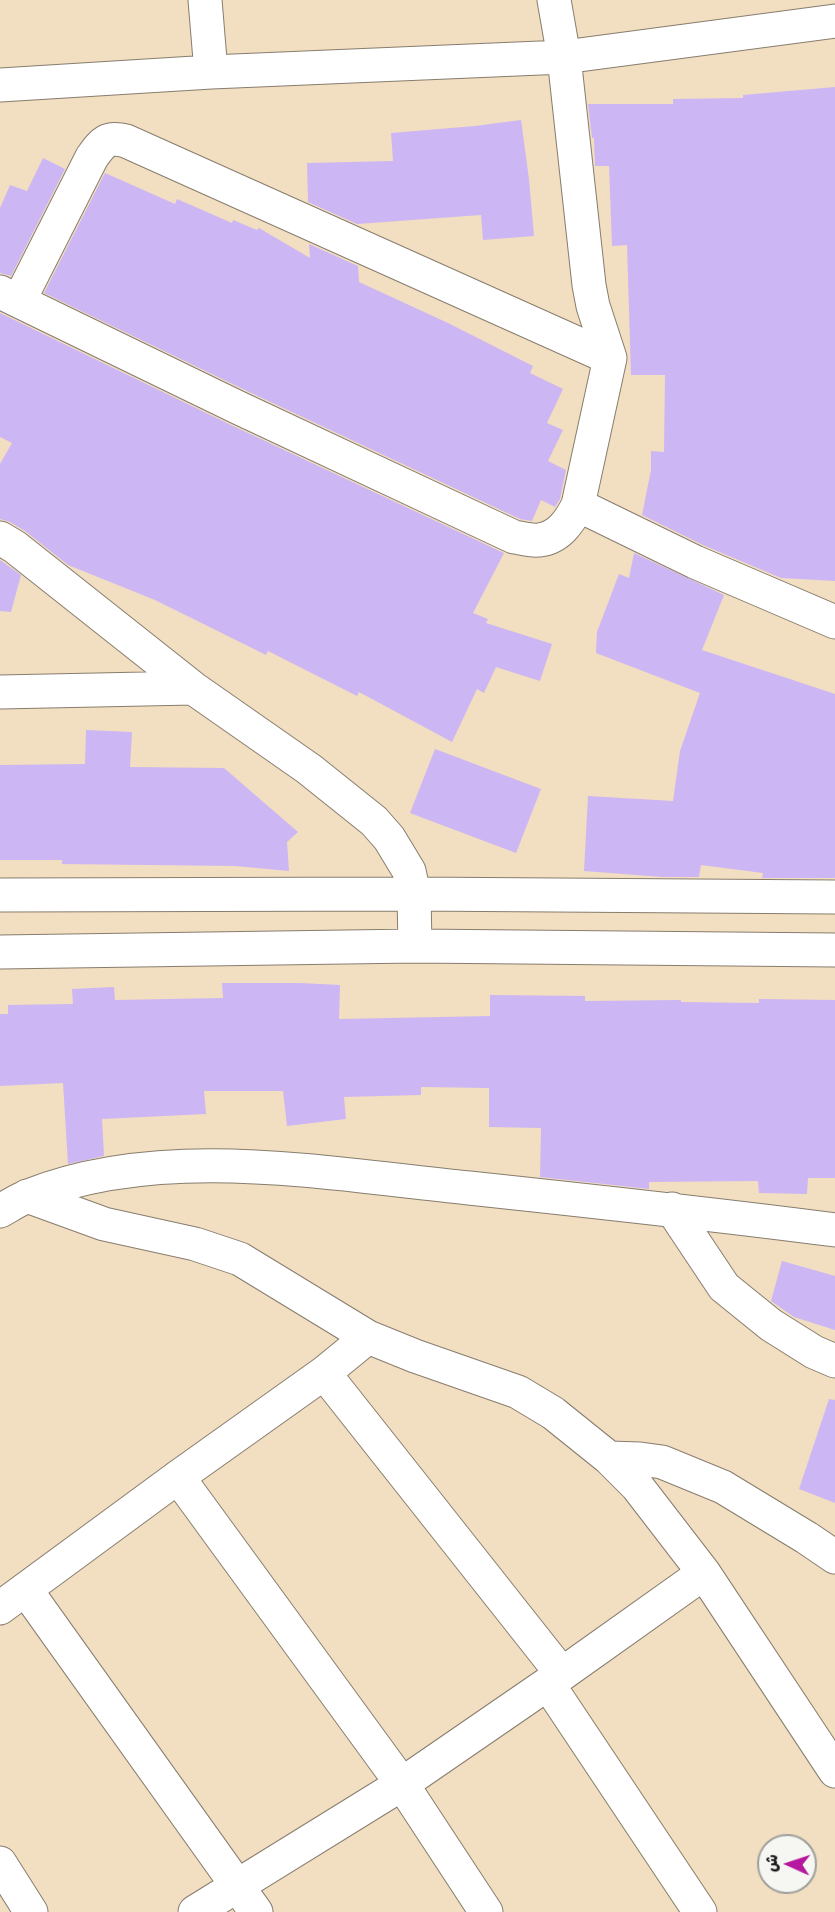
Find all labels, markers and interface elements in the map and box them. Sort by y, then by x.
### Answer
north arrow [757,1834,817,1894]
text: ش [761,1854,781,1872]

